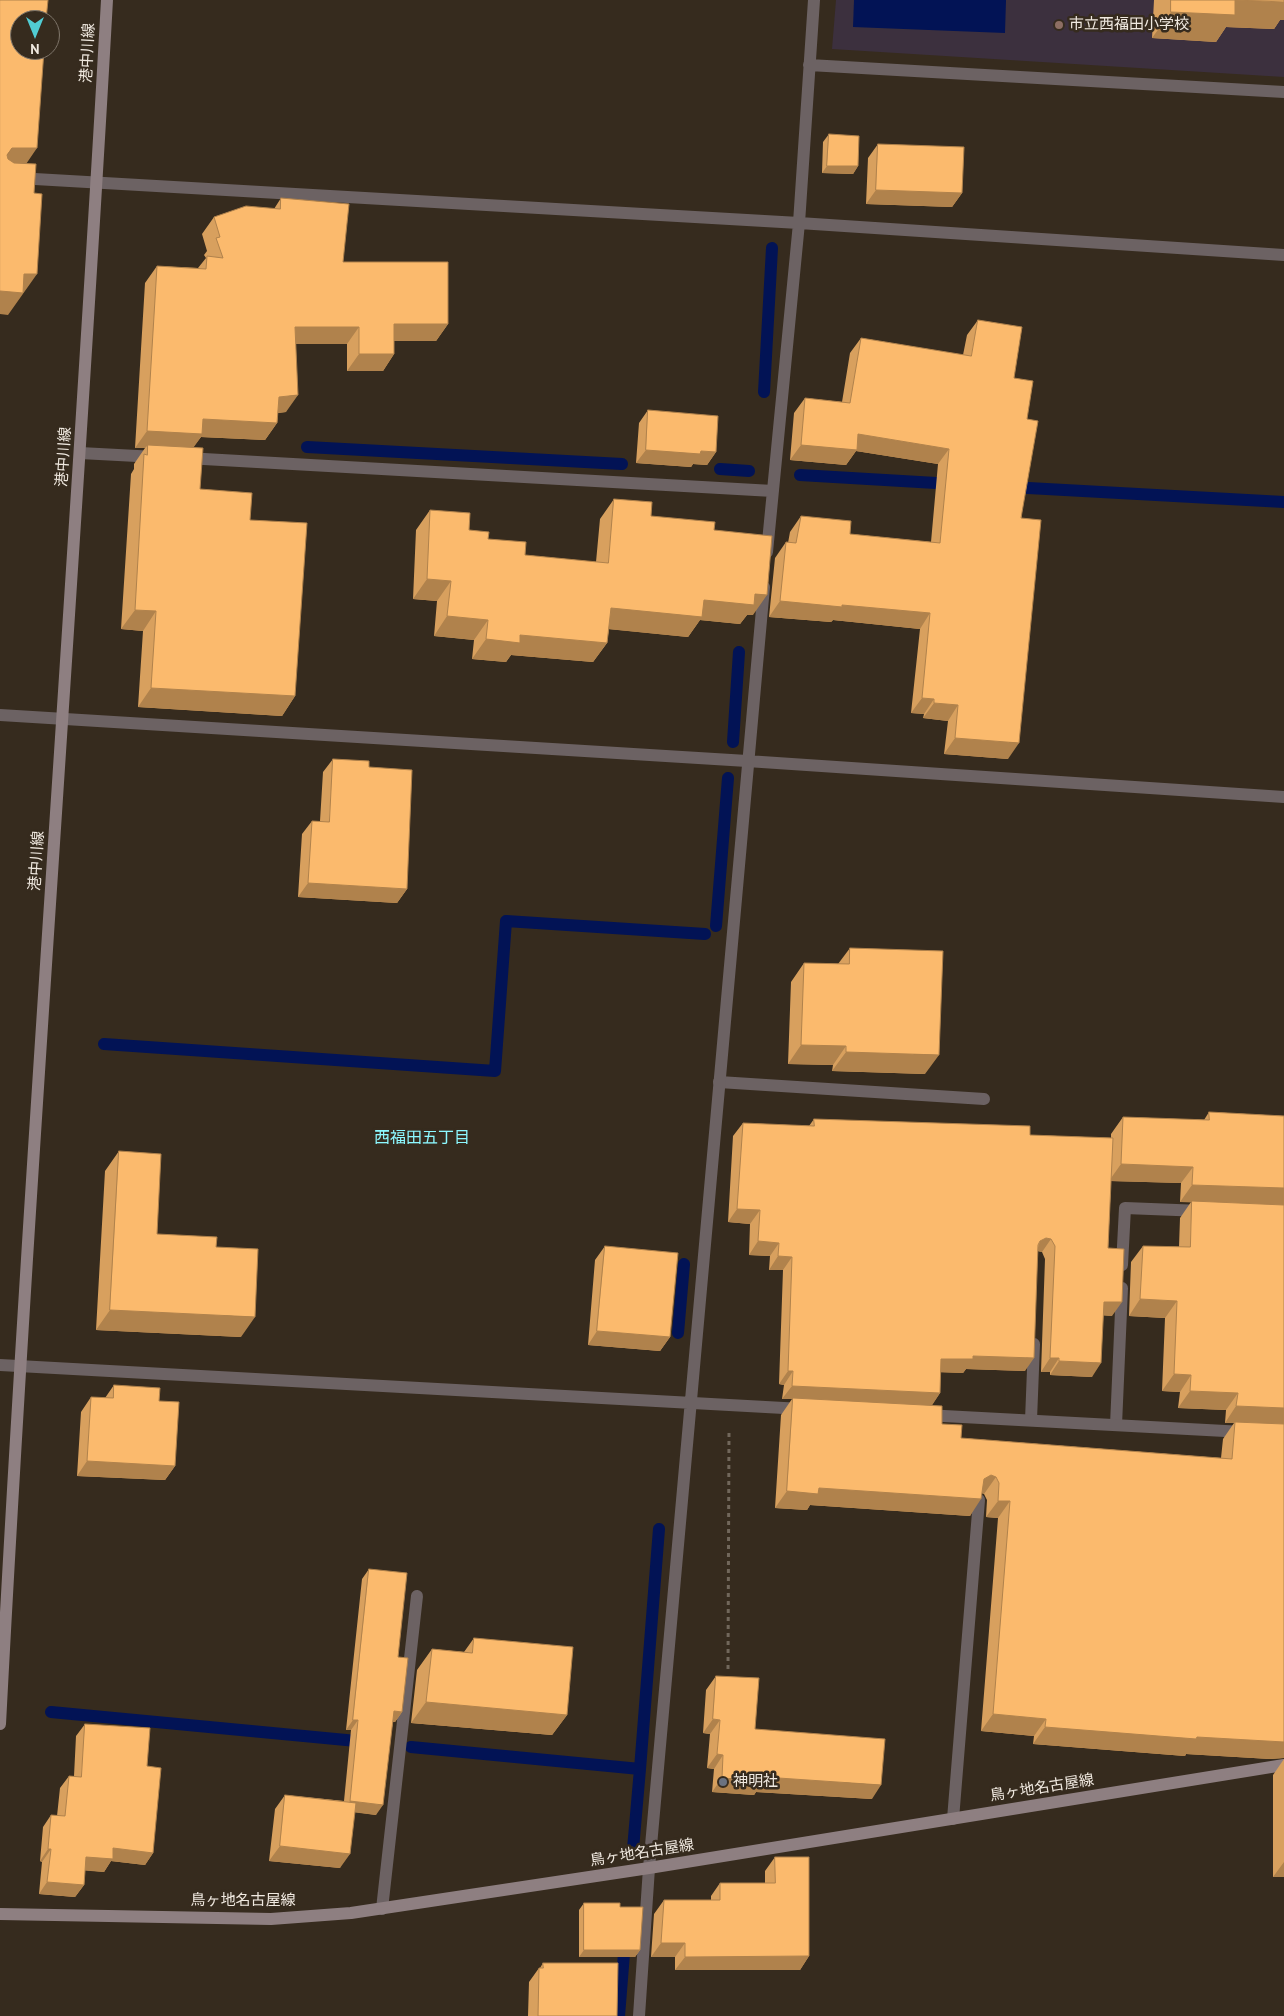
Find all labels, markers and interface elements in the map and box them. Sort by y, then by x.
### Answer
north arrow [10,10,60,60]
place label: 市立西福田小学校 [1069,16,1189,34]
marker: 市立西福田小学校 [1053,19,1065,31]
street label: 港中川線 [77,23,99,83]
text: N [30,40,40,58]
street label: 港中川線 [53,426,75,488]
street label: 港中川線 [26,830,48,892]
district label: 西福田五丁目 [374,1128,470,1148]
street label: 鳥ヶ地名古屋線 [989,1771,1095,1805]
place label: 神明社 [733,1773,778,1791]
marker: 神明社 [717,1776,729,1788]
street label: 鳥ヶ地名古屋線 [589,1836,695,1870]
street label: 鳥ヶ地名古屋線 [191,1892,295,1910]

